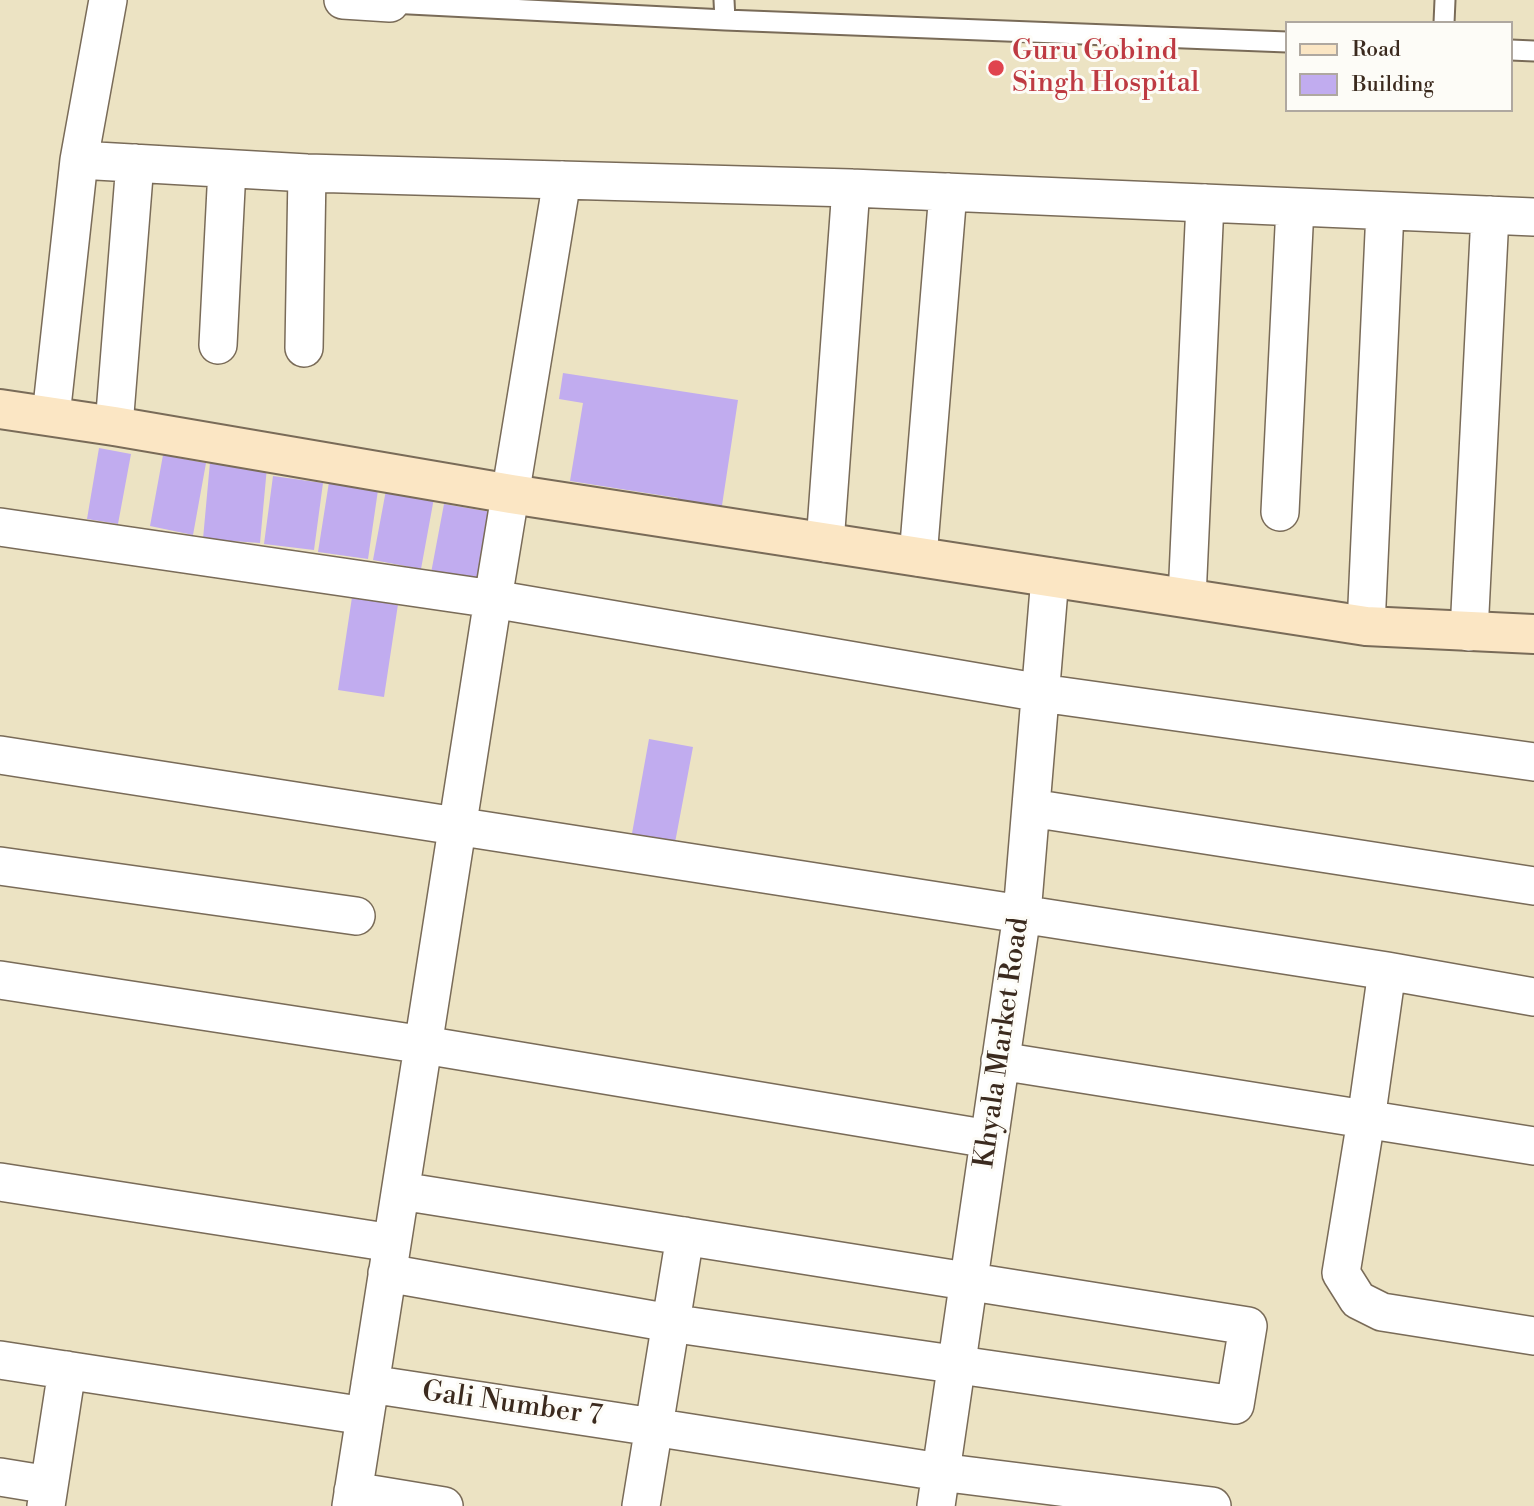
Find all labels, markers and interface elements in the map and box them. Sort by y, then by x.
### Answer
legend [1286,21,1513,112]
place label: Guru Gobind Singh Hospital [1012,35,1199,101]
text: Road [1352,37,1401,63]
marker: Guru Gobind Singh Hospital [986,58,1006,78]
text: Building [1352,72,1434,98]
street label: Khyala Market Road [969,916,1037,1170]
street label: Gali Number 7 [420,1376,604,1434]

